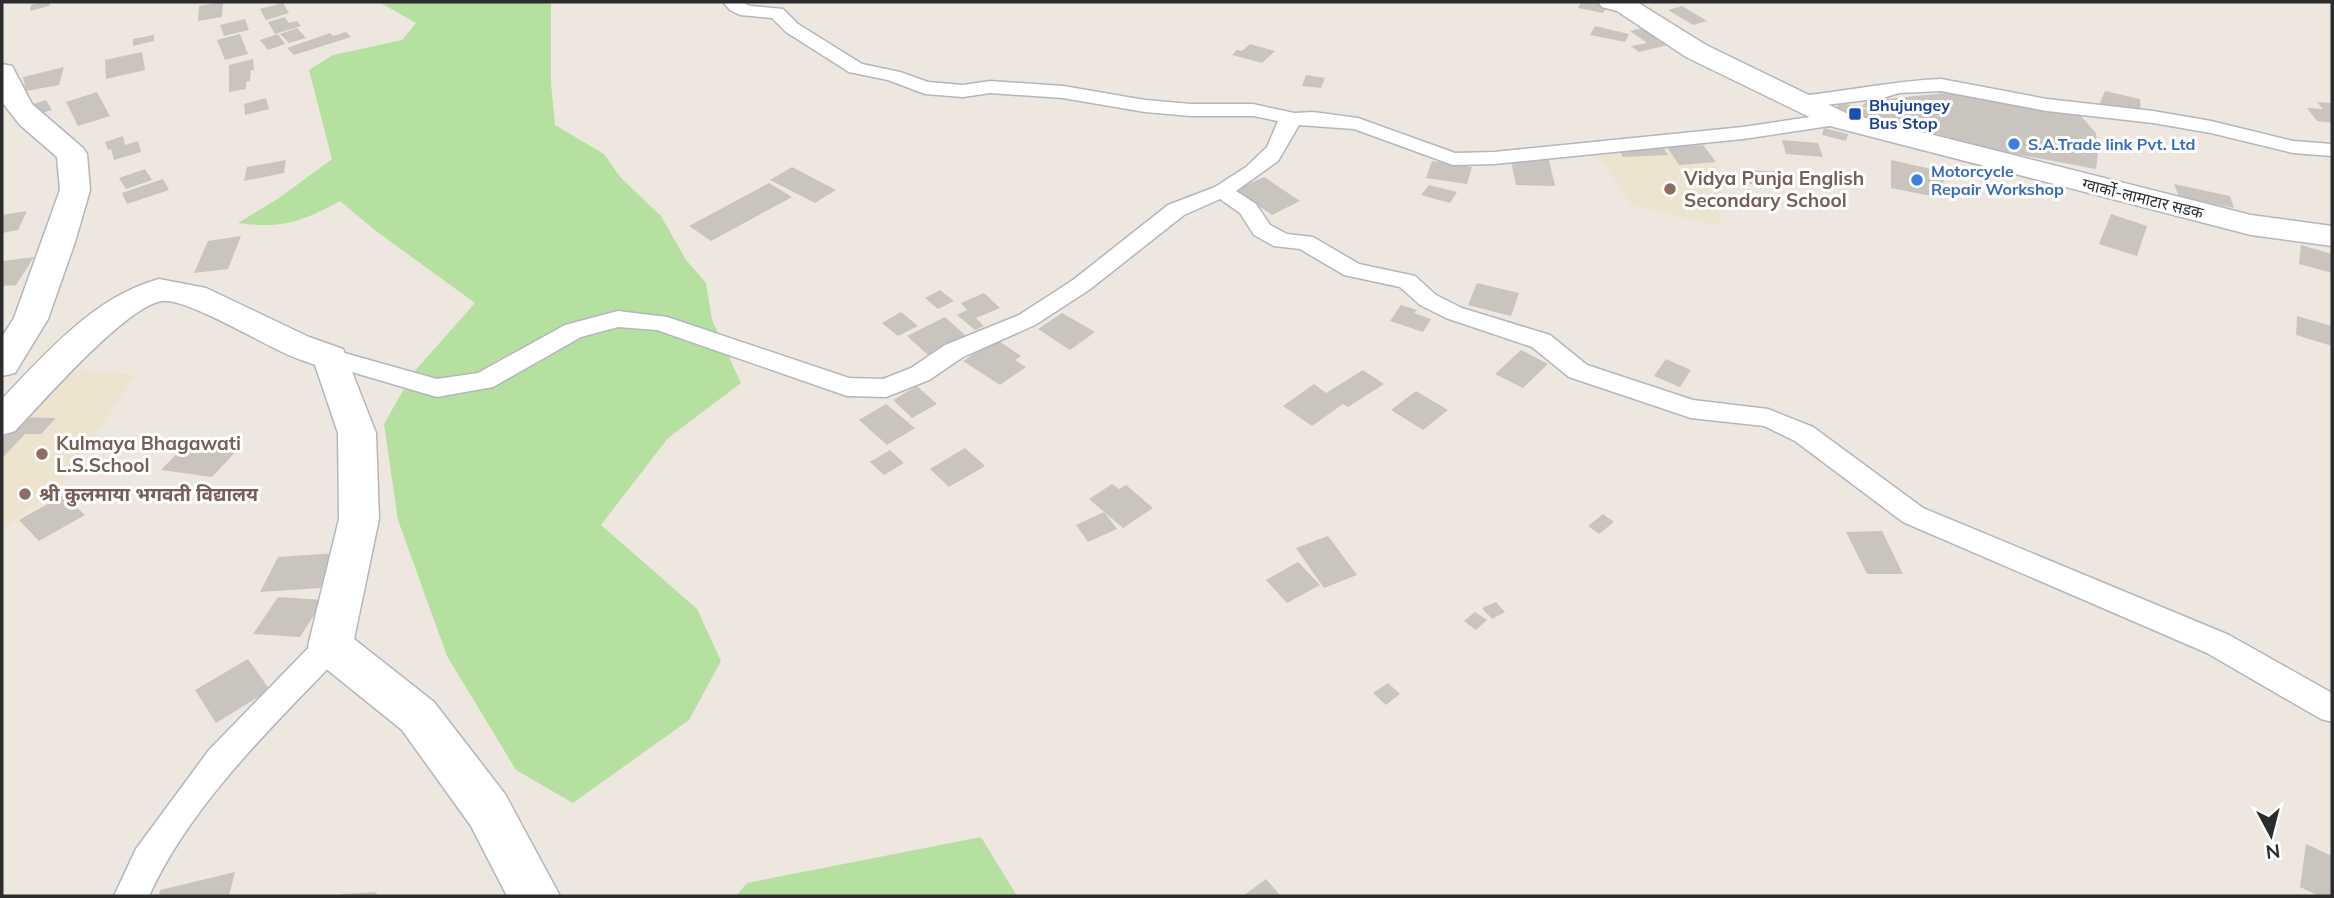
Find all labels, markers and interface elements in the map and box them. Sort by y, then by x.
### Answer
place label: Bhujungey Bus Stop [1869,95,1950,133]
marker: Bhujungey Bus Stop [1847,106,1863,122]
place label: S.A.Trade link Pvt. Ltd [2028,134,2196,154]
marker: S.A.Trade link Pvt. Ltd [2006,136,2022,152]
place label: Motorcycle Repair Workshop [1931,161,2064,199]
place label: Vidya Punja English Secondary School [1683,166,1864,212]
marker: Motorcycle Repair Workshop [1909,172,1925,188]
street label: ग्वार्को-लामाटार सडक [2080,173,2206,223]
marker: Vidya Punja English Secondary School [1662,181,1678,197]
place label: Kulmaya Bhagawati L.S.School [56,431,241,477]
marker: Kulmaya Bhagawati L.S.School [34,446,50,462]
place label: श्री कुलमाया भगवती विद्यालय [39,482,259,507]
marker: श्री कुलमाया भगवती विद्यालय [17,486,33,502]
north arrow [2236,800,2306,870]
text: N [2264,839,2282,865]

